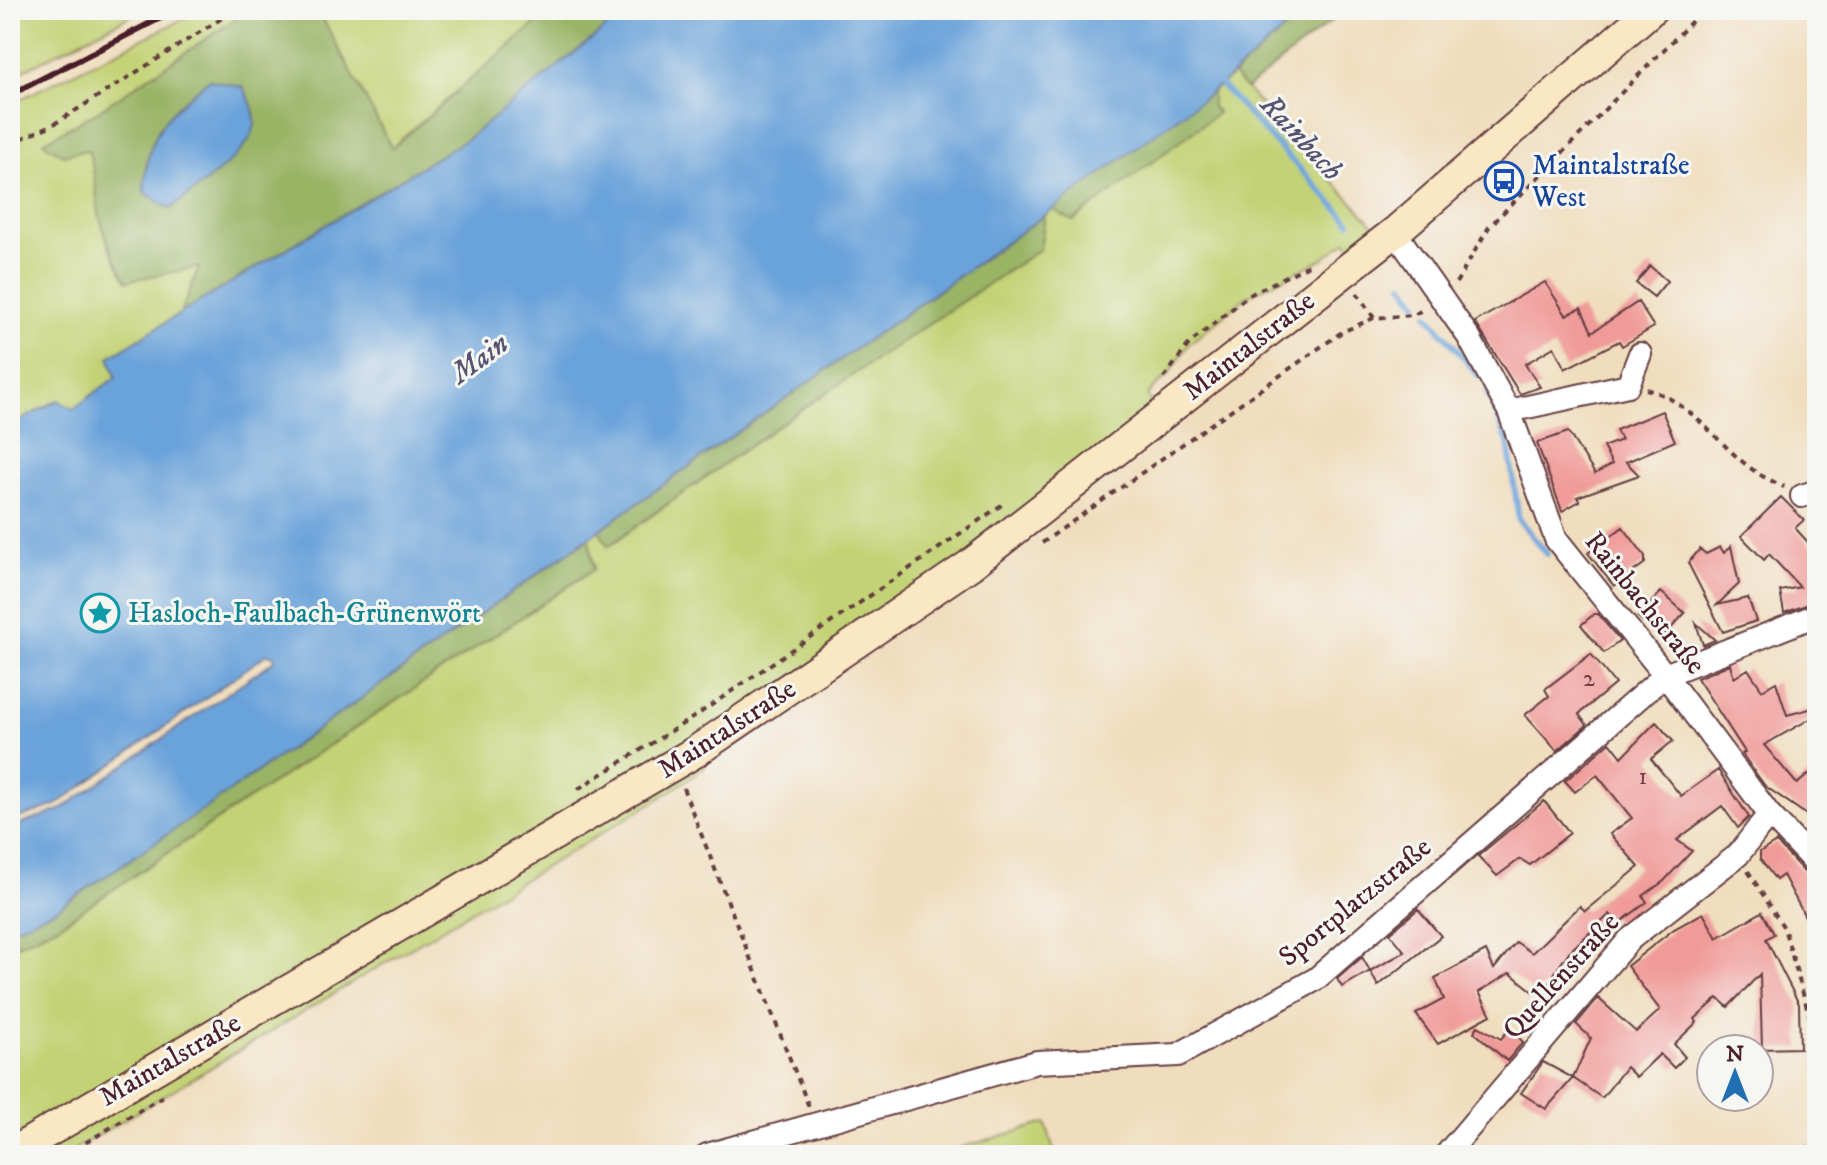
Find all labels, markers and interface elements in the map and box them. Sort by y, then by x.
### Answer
water label: Rainbach [1251,86,1350,189]
place label: Maintalstraße West [1531,148,1690,215]
bus stop icon: Maintalstraße West [1483,160,1525,202]
street label: Maintalstraße [1176,284,1322,408]
water label: Main [442,326,516,394]
street label: Rainbachstraße [1577,525,1713,681]
place icon: Hasloch-Faulbach-Grünenwört [79,592,121,634]
place label: Hasloch-Faulbach-Grünenwört [128,596,481,631]
house number: 2 [1583,664,1595,694]
street label: Maintalstraße [651,671,803,787]
house number: 1 [1639,762,1647,792]
street label: Sportplatzstraße [1272,830,1438,974]
street label: Quellenstraße [1495,906,1627,1046]
street label: Maintalstraße [93,1005,247,1115]
north arrow [1695,1033,1775,1113]
text: N [1726,1041,1744,1068]

